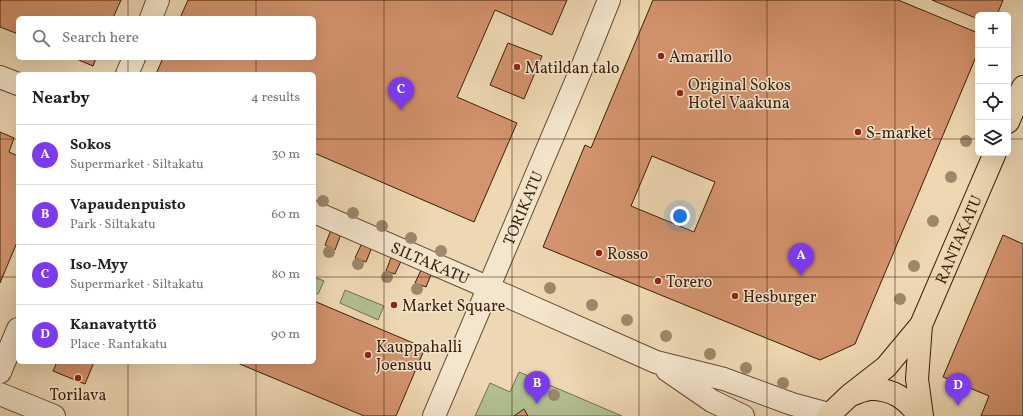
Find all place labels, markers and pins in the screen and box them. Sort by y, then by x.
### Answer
place label: Amarillo [669,47,732,69]
marker: Amarillo [656,51,666,61]
place label: Matildan talo [525,58,619,80]
marker: Matildan talo [512,62,522,72]
place label: Original Sokos Hotel Vaakuna [688,75,791,115]
pin: C [388,77,414,110]
marker: Original Sokos Hotel Vaakuna [675,88,685,98]
place label: S-market [866,123,932,145]
marker: S-market [853,127,863,137]
pin: A [788,243,814,276]
place label: Rosso [607,244,648,266]
marker: Rosso [594,248,604,258]
place label: Torero [666,272,712,294]
marker: Torero [653,276,663,286]
place label: Hesburger [743,287,817,309]
marker: Hesburger [730,291,740,301]
place label: Market Square [402,296,505,318]
marker: Market Square [389,300,399,310]
place label: Kauppahalli Joensuu [376,337,462,377]
marker: Kauppahalli Joensuu [363,350,373,360]
pin: B [524,371,550,404]
marker: Torilava [73,373,83,383]
pin: D [945,373,971,406]
place label: Torilava [50,385,107,407]

